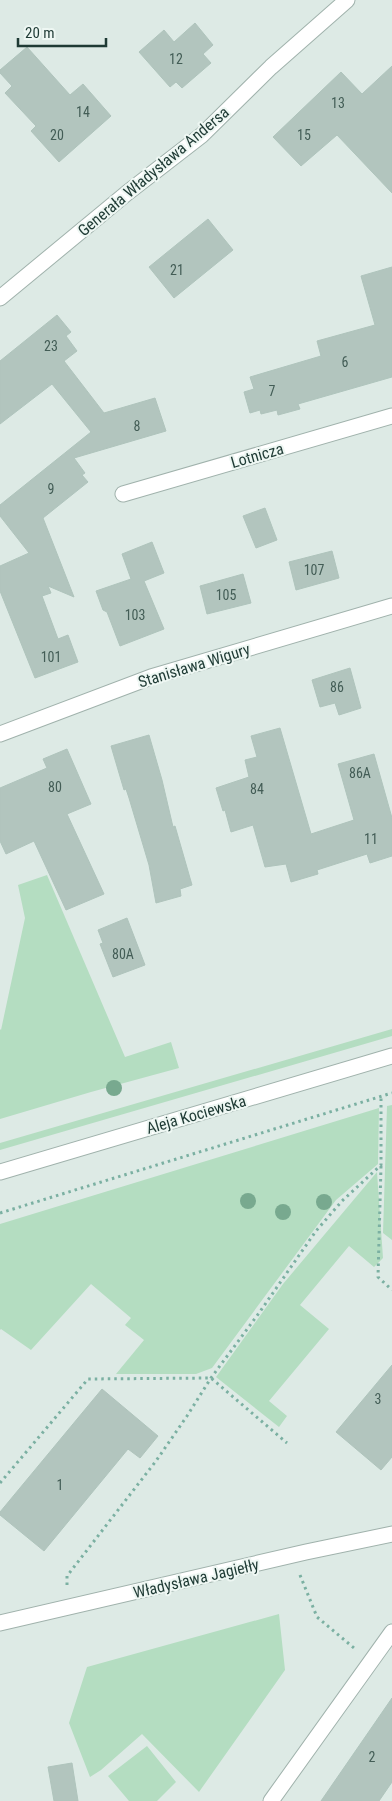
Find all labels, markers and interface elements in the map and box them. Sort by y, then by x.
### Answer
scale bar [18,15,105,47]
text: 20 m [25,24,55,42]
house number: 12 [169,51,183,67]
house number: 13 [331,95,345,111]
street label: Generała Władysława Andersa [74,103,233,240]
house number: 14 [76,104,90,120]
house number: 20 [50,127,64,143]
house number: 15 [297,127,311,143]
house number: 21 [170,262,184,278]
house number: 23 [44,338,58,354]
house number: 6 [342,354,349,370]
house number: 7 [269,383,276,399]
house number: 8 [134,418,141,434]
street label: Lotnicza [229,439,286,472]
house number: 9 [48,481,54,497]
house number: 107 [304,562,324,578]
house number: 105 [216,587,236,603]
house number: 103 [125,607,145,623]
street label: Stanisława Wigury [136,639,253,692]
house number: 101 [41,649,61,665]
house number: 86 [330,679,344,695]
house number: 86A [349,765,371,781]
house number: 80 [48,779,62,795]
house number: 84 [250,781,264,797]
house number: 11 [364,831,378,847]
house number: 80A [112,946,134,962]
street label: Aleja Kociewska [144,1091,248,1138]
house number: 3 [375,1391,381,1407]
house number: 1 [57,1477,63,1493]
street label: Władysława Jagiełły [131,1555,261,1602]
house number: 2 [369,1749,376,1765]

